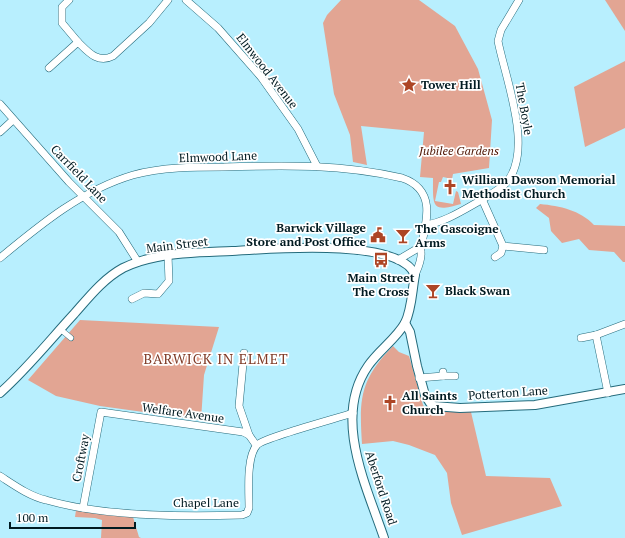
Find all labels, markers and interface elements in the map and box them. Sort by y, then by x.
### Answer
street label: Elmwood Avenue [233,30,301,111]
place icon: Tower Hill [400,76,418,94]
place label: Tower Hill [421,77,481,92]
street label: The Boyle [513,82,536,136]
street label: Carrfield Lane [48,141,111,206]
park label: Jubilee Gardens [418,143,499,158]
street label: Elmwood Lane [179,148,257,165]
place label: William Dawson Memorial Methodist Church [462,172,615,201]
church icon: William Dawson Memorial Methodist Church [441,178,459,196]
place label: Barwick Village Store and Post Office [246,220,367,249]
place label: The Gascoigne Arms [415,221,499,250]
public building icon: Barwick Village Store and Post Office [369,226,387,244]
bar icon: The Gascoigne Arms [394,227,412,245]
street label: Main Street [145,233,209,256]
bus stop icon: Main Street The Cross [372,251,390,269]
place label: Main Street The Cross [347,270,415,299]
bar icon: Black Swan [424,282,442,300]
place label: Black Swan [445,283,510,298]
district label: BARWICK IN ELMET [143,349,289,368]
street label: Potterton Lane [468,382,548,403]
place label: All Saints Church [402,388,458,417]
church icon: All Saints Church [381,394,399,412]
street label: Welfare Avenue [141,399,225,426]
street label: Croftway [69,432,93,483]
street label: Aberford Road [362,449,401,527]
street label: Chapel Lane [173,495,239,510]
scale bar [10,504,135,530]
text: 100 m [16,510,49,525]

